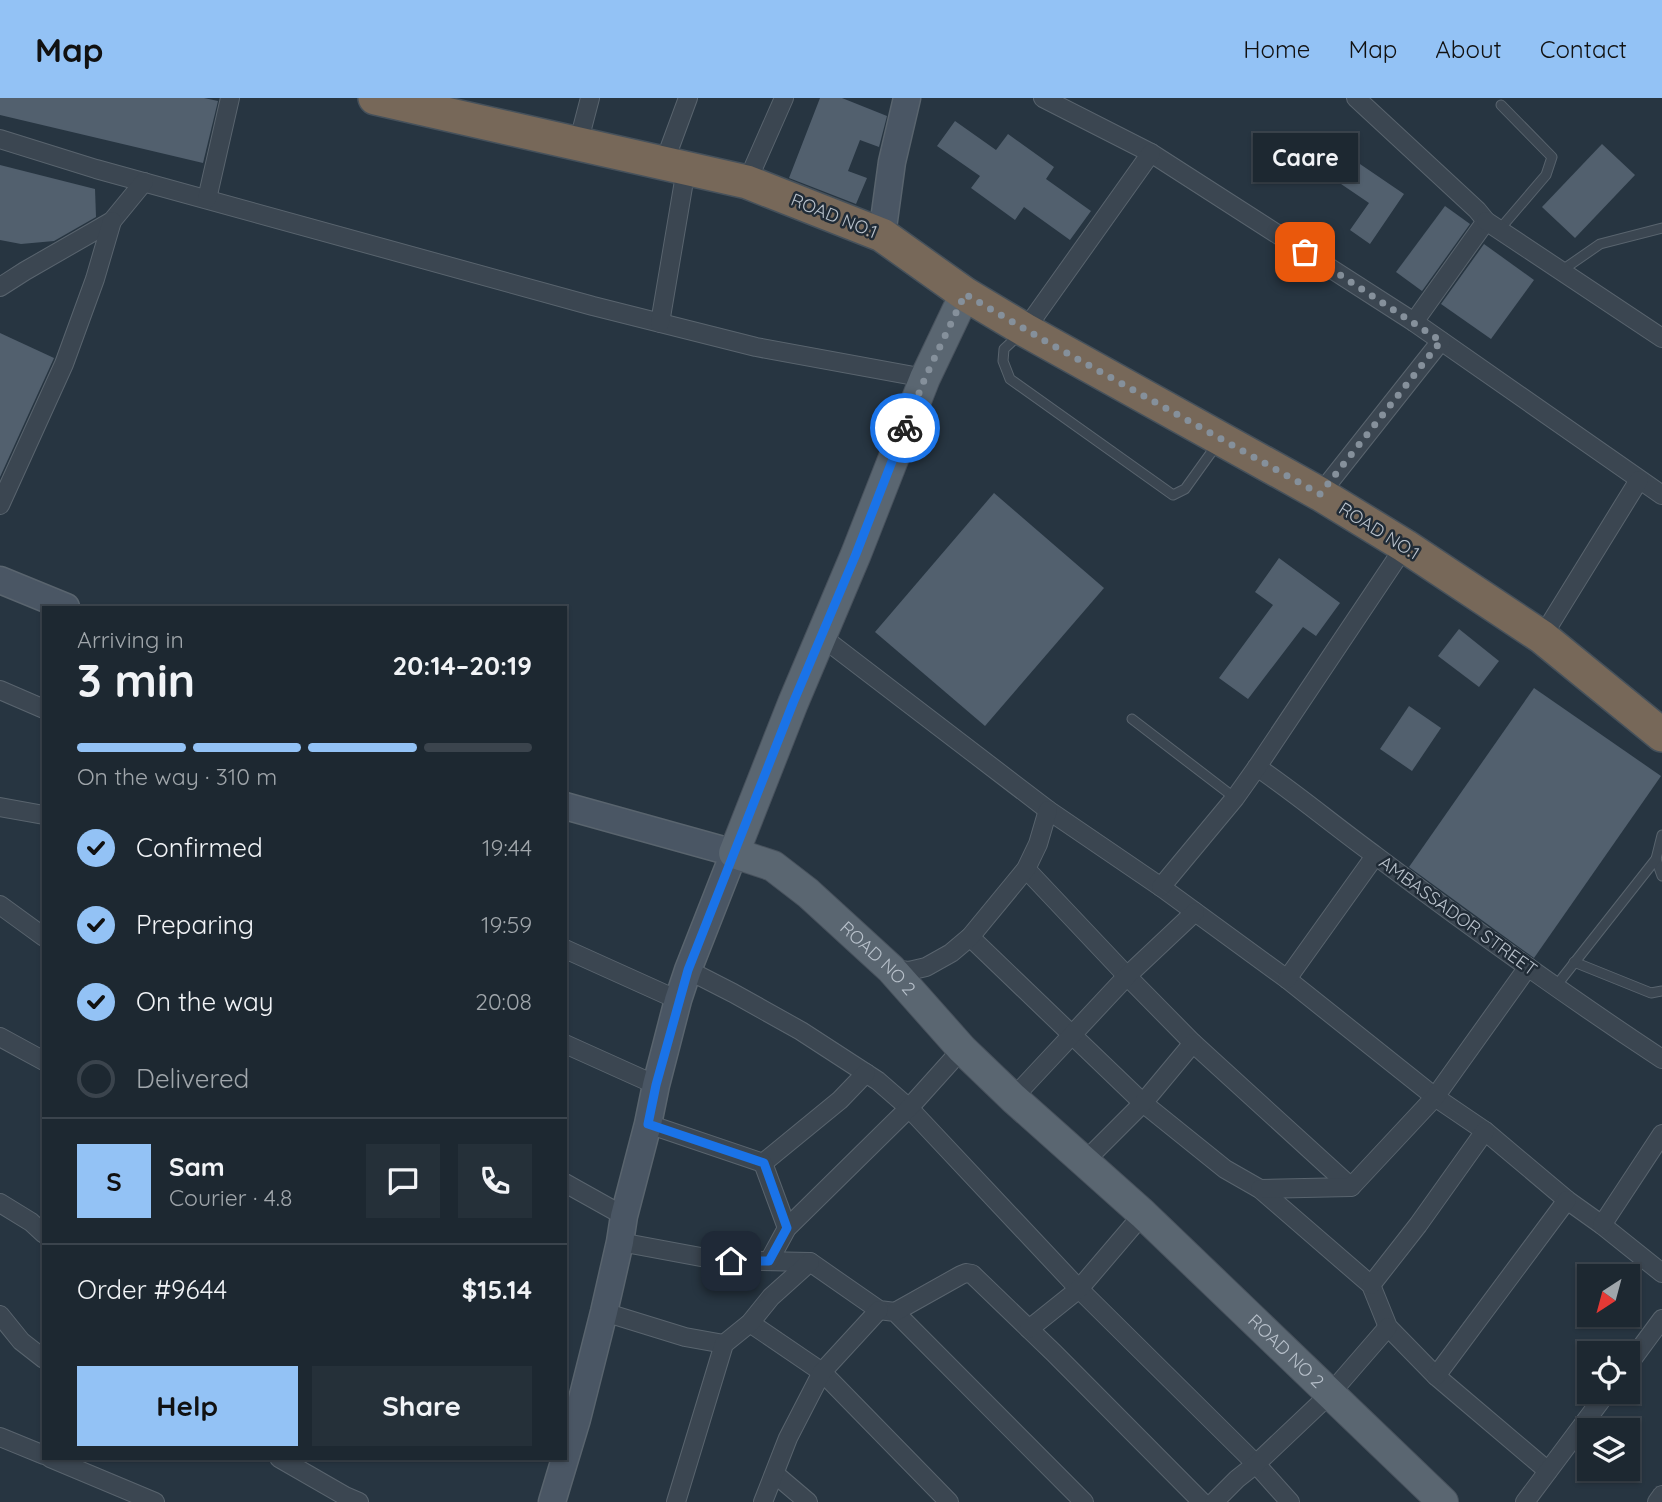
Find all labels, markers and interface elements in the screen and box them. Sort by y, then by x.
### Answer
text: Map [35,29,103,70]
text: Home [1243,34,1310,64]
text: Map [1348,34,1397,64]
text: About [1435,34,1502,64]
text: Contact [1540,34,1627,64]
callout: Caare [1252,133,1358,182]
text: Caare [1272,143,1339,172]
street label: ROAD NO.1 [788,188,881,243]
pin [1275,222,1335,282]
icon: bag [1286,233,1324,271]
courier [870,393,940,463]
icon: bike [886,409,924,447]
street label: ROAD NO.1 [1335,497,1424,564]
text: Arriving in [77,625,184,654]
text: 20:14–20:19 [393,649,532,682]
text: 3 min [77,651,195,709]
text: On the way · 310 m [77,762,277,791]
icon: check [77,829,115,867]
text: Confirmed [136,831,263,864]
text: 19:44 [482,833,532,862]
street label: AMBASSADOR STREET [1375,850,1542,981]
icon: check [77,906,115,944]
text: Preparing [136,908,254,941]
text: 19:59 [481,910,532,939]
street label: ROAD NO 2 [835,916,921,1000]
icon: check [77,983,115,1021]
text: On the way [136,985,274,1018]
text: 20:08 [475,987,532,1016]
text: Delivered [136,1062,249,1095]
button: chat [366,1144,440,1218]
button: phone [458,1144,532,1218]
text: Sam [169,1150,225,1183]
text: S [106,1165,122,1198]
text: Courier · 4.8 [169,1183,292,1212]
pin [701,1231,761,1291]
icon: home [712,1242,750,1280]
north arrow [1577,1264,1640,1326]
map controls [1577,1264,1640,1481]
text: Order #9644 [77,1273,227,1306]
text: $15.14 [462,1273,532,1306]
street label: ROAD NO 2 [1243,1309,1329,1393]
button: locate [1577,1341,1640,1404]
button: Help [77,1366,298,1446]
button: Share [312,1366,532,1446]
button: layers [1577,1418,1640,1481]

